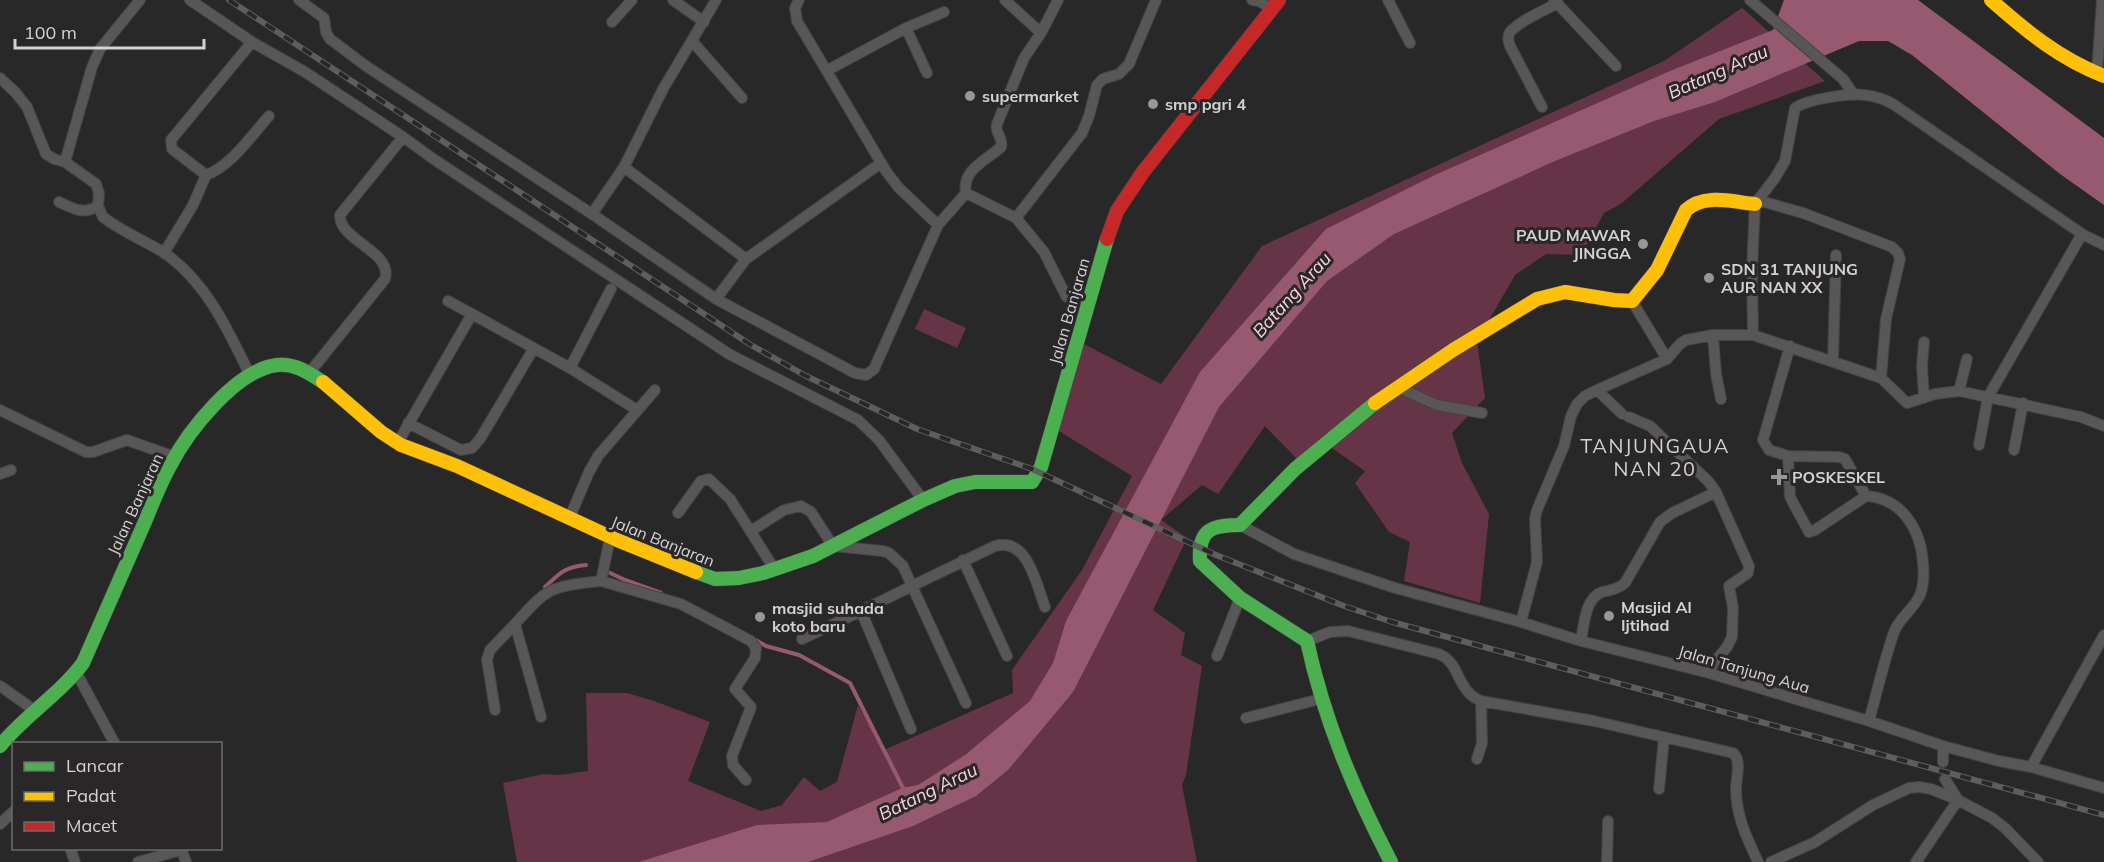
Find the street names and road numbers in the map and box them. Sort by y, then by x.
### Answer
street label: Jalan Banjaran [1044,255,1094,367]
street label: Jalan Banjaran [103,450,167,558]
street label: Jalan Banjaran [608,511,718,571]
street label: Jalan Tanjung Aua [1676,641,1812,697]

